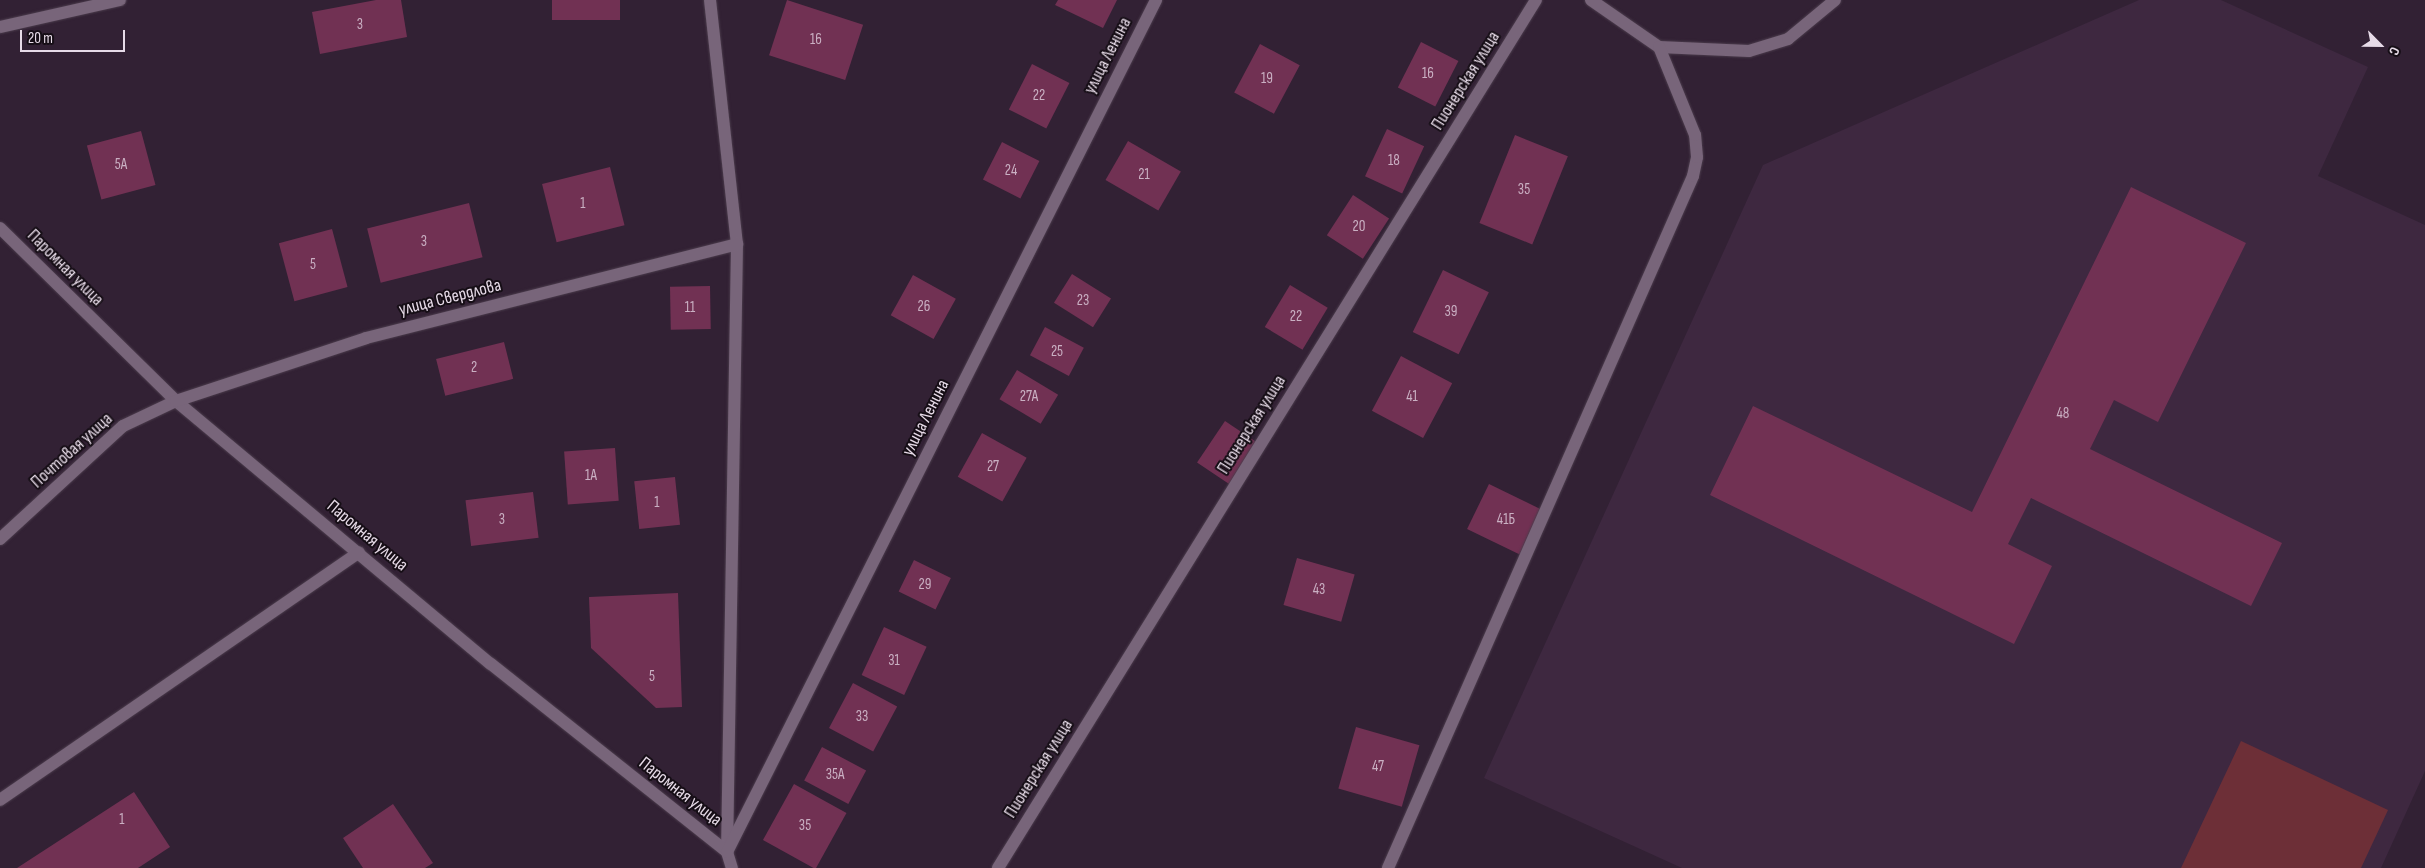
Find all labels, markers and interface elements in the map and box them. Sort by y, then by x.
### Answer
street label: улица Ленина [1080,14,1136,98]
house number: 3 [357,16,363,34]
scale bar [22,20,128,52]
north arrow [2355,20,2405,70]
street label: Пионерская улица [1427,28,1505,134]
text: 20 m [28,29,53,48]
house number: 16 [810,31,822,49]
text: С [2385,44,2403,58]
house number: 16 [1422,65,1434,83]
house number: 19 [1261,70,1273,88]
house number: 22 [1033,87,1045,105]
house number: 18 [1388,152,1400,170]
house number: 5А [115,156,127,174]
house number: 24 [1005,162,1017,180]
house number: 21 [1138,166,1150,184]
house number: 35 [1518,181,1530,199]
house number: 1 [580,195,586,213]
house number: 20 [1353,218,1365,236]
street label: Паромная улица [22,225,108,311]
house number: 3 [421,233,427,251]
house number: 5 [310,256,316,274]
street label: улица Свердлова [397,275,503,321]
house number: 23 [1077,292,1089,310]
house number: 26 [918,298,930,316]
house number: 11 [685,299,695,317]
house number: 39 [1445,303,1457,321]
house number: 22 [1290,308,1302,326]
house number: 25 [1051,343,1063,361]
house number: 2 [471,359,477,377]
street label: Пионерская улица [1213,372,1291,478]
street label: улица Ленина [898,376,954,460]
house number: 27А [1020,388,1038,406]
house number: 41 [1406,388,1418,406]
house number: 48 [2057,405,2069,423]
street label: Почтовая улица [27,409,117,493]
house number: 27 [987,458,999,476]
house number: 1А [585,467,597,485]
house number: 1 [654,494,660,512]
street label: Паромная улица [322,496,412,576]
house number: 3 [499,511,505,529]
house number: 41Б [1497,511,1515,529]
house number: 29 [919,576,931,594]
house number: 43 [1313,581,1325,599]
house number: 31 [888,652,900,670]
house number: 5 [649,668,655,686]
house number: 33 [856,708,868,726]
street label: Пионерская улица [1000,716,1078,822]
street label: Паромная улица [634,753,726,831]
house number: 47 [1372,758,1384,776]
house number: 35А [826,766,844,784]
house number: 1 [119,811,125,829]
house number: 35 [799,817,811,835]

